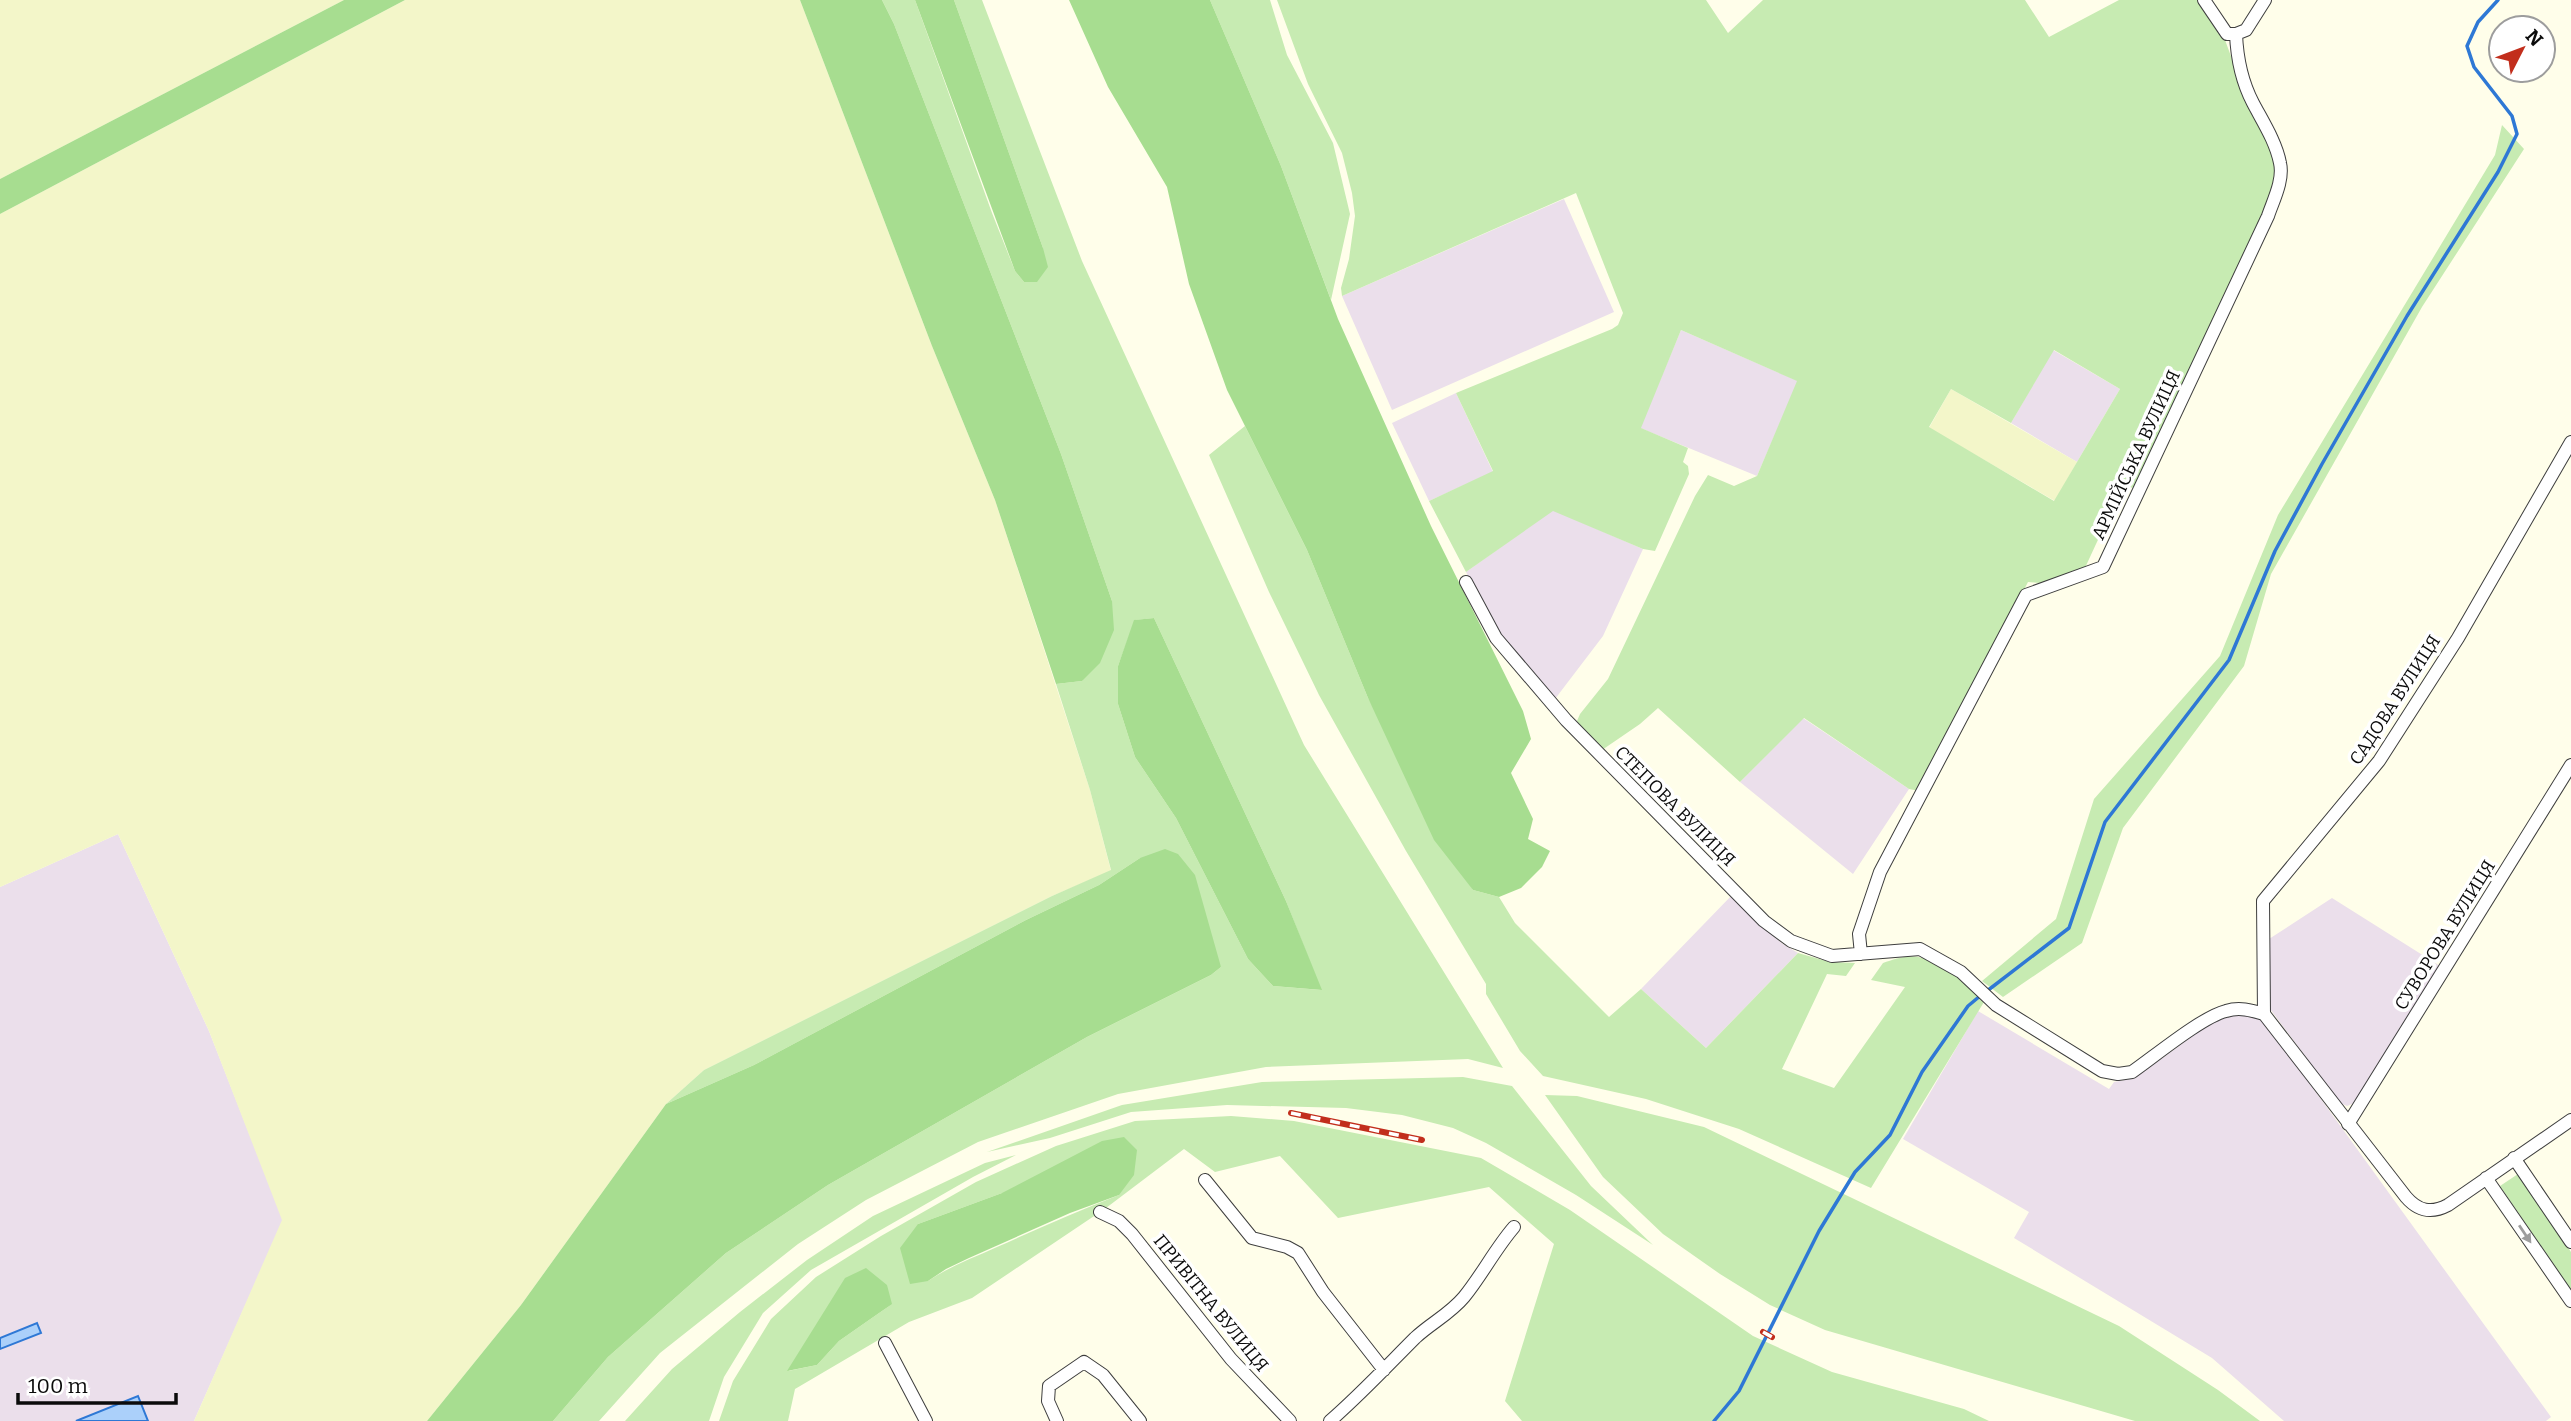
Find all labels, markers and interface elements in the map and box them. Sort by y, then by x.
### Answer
north arrow [2487,14,2557,84]
text: N [2521,25,2548,51]
street label: АРМІЙСЬКА ВУЛИЦЯ [2087,367,2185,543]
street label: САДОВА ВУЛИЦЯ [2345,631,2445,769]
street label: СТЕПОВА ВУЛИЦЯ [1610,741,1740,871]
street label: СУВОРОВА ВУЛИЦЯ [2390,856,2500,1014]
one-way arrow [2518,1225,2532,1243]
street label: ПРИВІТНА ВУЛИЦЯ [1149,1230,1273,1376]
scale bar [18,1362,175,1406]
text: 100 m [28,1373,88,1399]

